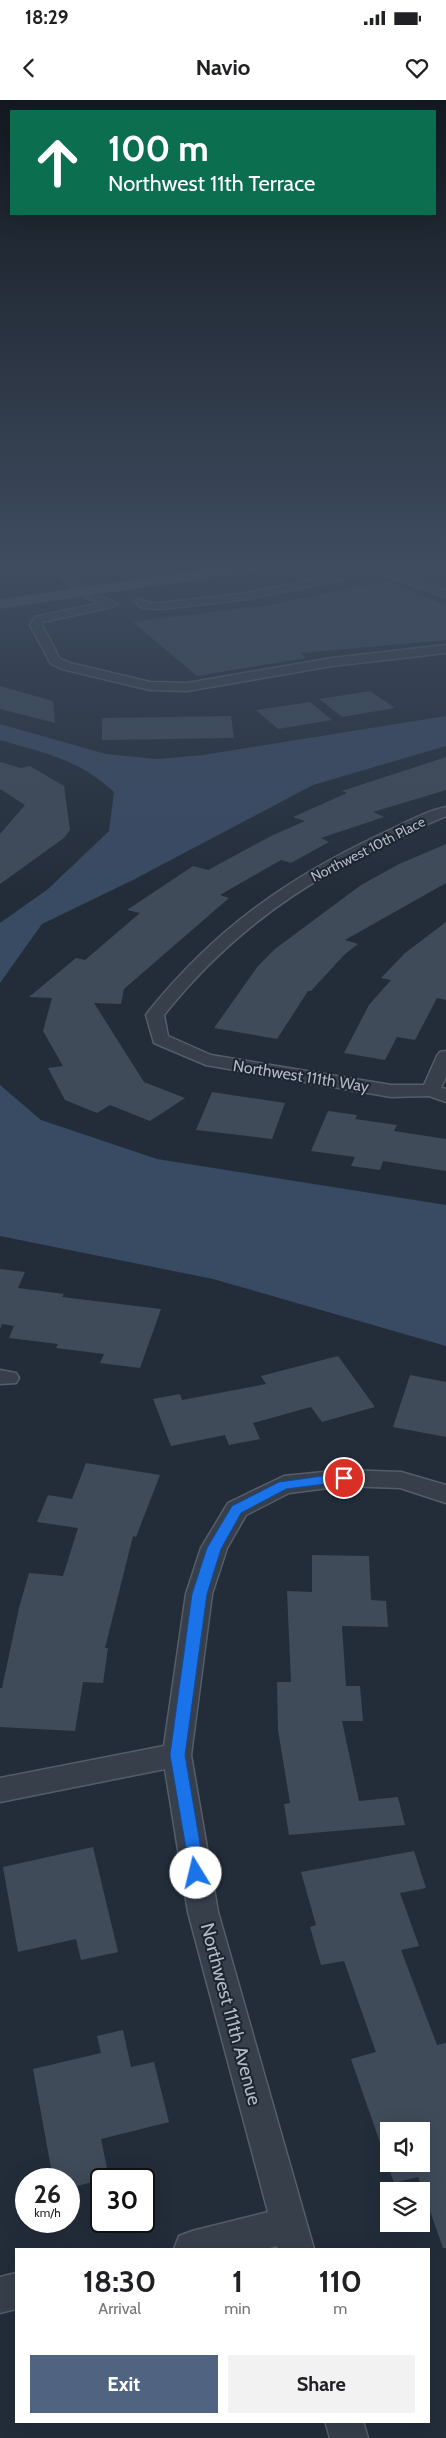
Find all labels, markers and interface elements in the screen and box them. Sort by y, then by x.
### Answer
text: 18:29 [25,6,68,29]
icon: back [15,54,43,82]
text: Navio [196,54,250,81]
icon: heart [403,54,431,82]
text: 100 m [108,127,209,170]
icon: ahead [25,130,90,195]
text: Northwest 11th Terrace [108,170,315,197]
street label: Northwest 10th Place [308,812,428,886]
street label: Northwest 111th Way [232,1056,370,1096]
pin [323,1457,365,1499]
icon: arrive [330,1464,358,1492]
position arrow [169,1846,221,1898]
street label: Northwest 111th Avenue [196,1920,266,2108]
map controls [380,2122,430,2232]
button: sound [380,2122,430,2172]
speed limit sign: 30 [90,2168,155,2233]
text: 26 [34,2179,61,2209]
button: layers [380,2182,430,2232]
text: km/h [34,2205,61,2220]
text: 18:30 [83,2263,156,2300]
text: 1 [232,2263,243,2300]
text: 110 [319,2263,362,2300]
text: Arrival [98,2299,141,2318]
text: min [224,2299,251,2318]
text: m [333,2299,347,2318]
button: Exit [30,2355,218,2413]
button: Share [228,2355,415,2413]

